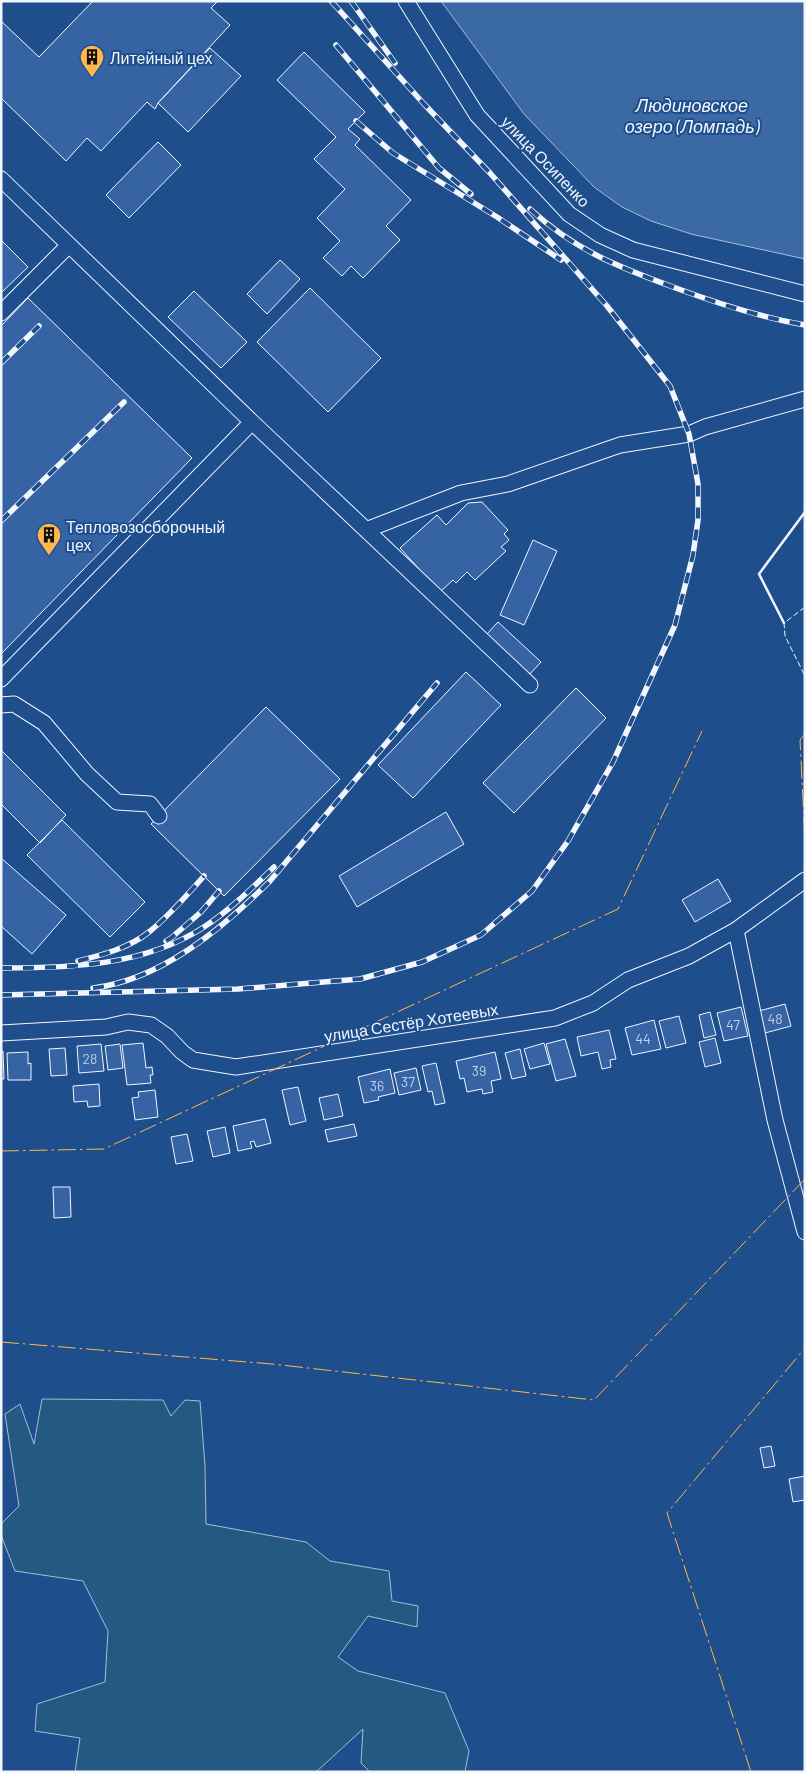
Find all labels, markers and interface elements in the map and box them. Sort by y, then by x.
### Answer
building icon: Литейный цех [79,44,105,78]
place label: Литейный цех [110,48,212,67]
water label: Людиновское озеро (Ломпадь) [625,94,761,137]
street label: улица Осипенко [498,112,594,210]
place label: Тепловозосборочный цех [66,517,225,554]
building icon: Тепловозосборочный цех [36,522,62,556]
street label: улица Сестёр Хотеевых [323,999,499,1045]
house number: 48 [767,1010,783,1027]
house number: 47 [726,1016,740,1033]
house number: 44 [635,1030,651,1047]
house number: 28 [83,1050,97,1067]
house number: 39 [472,1062,486,1079]
house number: 37 [401,1073,415,1090]
house number: 36 [370,1077,384,1094]

